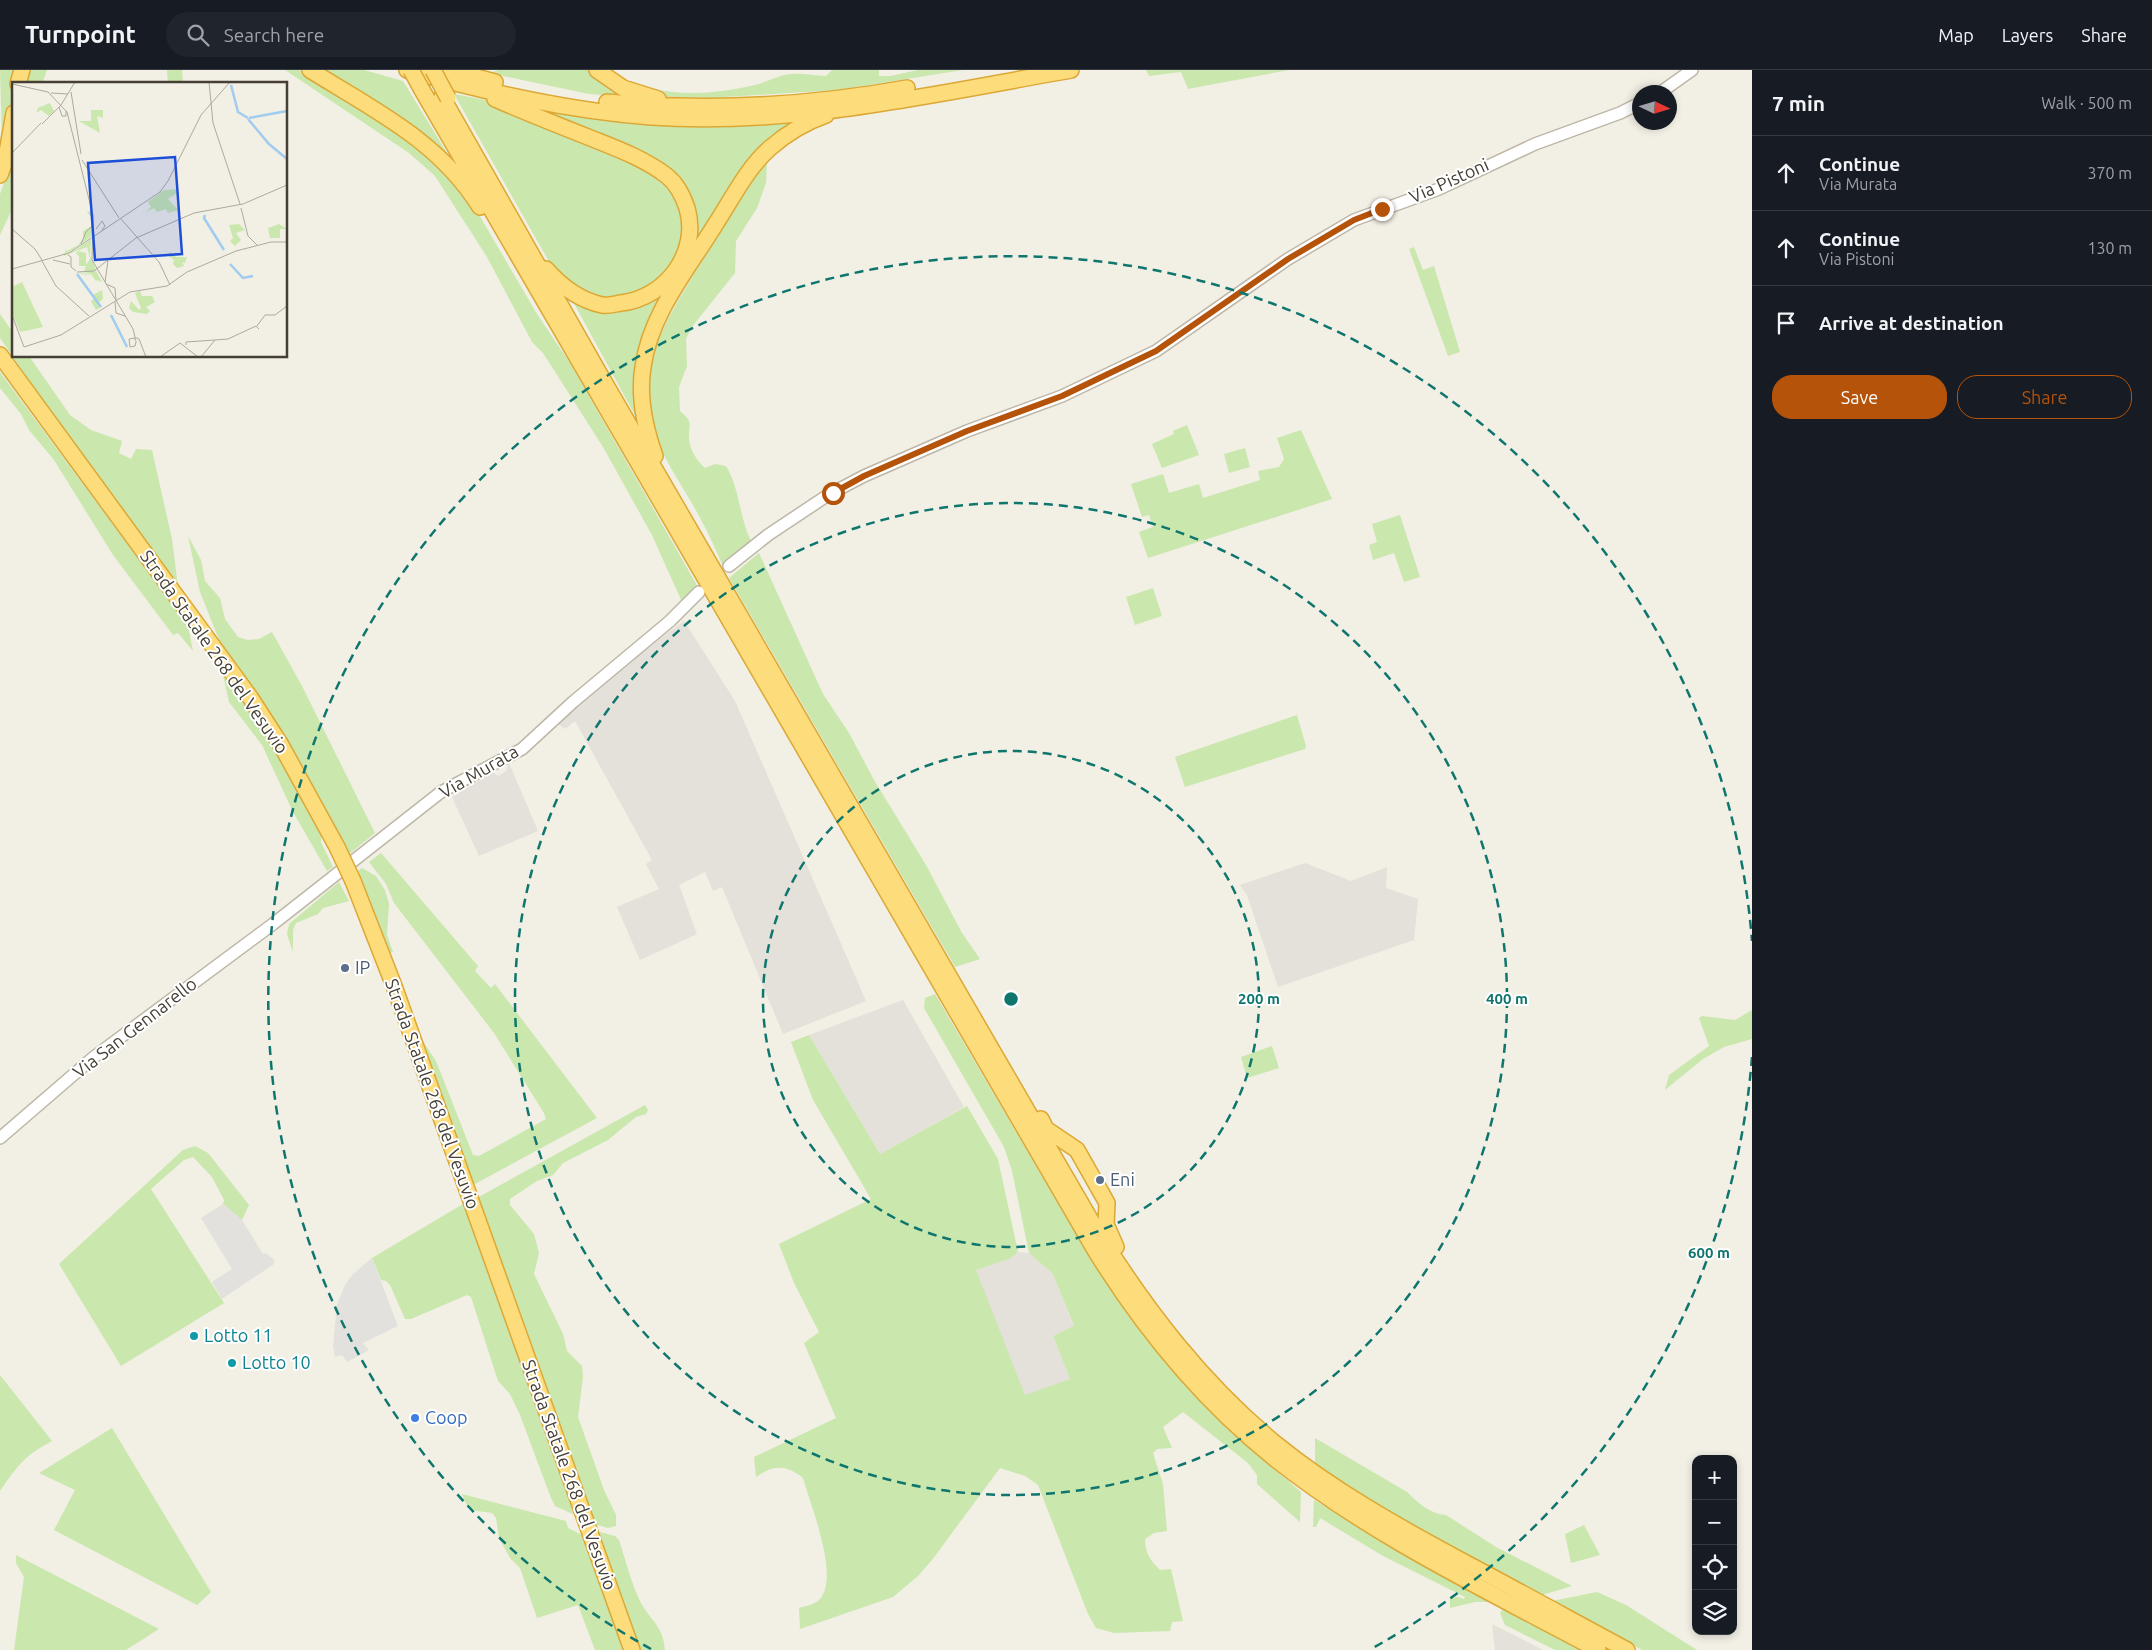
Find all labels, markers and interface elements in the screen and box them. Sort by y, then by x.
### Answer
search box [166,12,516,57]
text: Turnpoint [25,21,136,48]
icon: search [184,21,212,49]
text: Search here [224,24,324,46]
text: Map [1938,25,1974,45]
text: Layers [2002,25,2053,45]
text: Share [2081,25,2127,45]
inset map [12,82,288,358]
north arrow [1632,85,1677,130]
text: 7 min [1772,91,1825,115]
text: Walk · 500 m [2041,94,2132,112]
text: Continue [1819,153,1900,175]
street label: Via Pistoni [1406,154,1491,206]
icon: ahead [1772,159,1800,187]
text: 370 m [2087,164,2132,182]
text: Via Murata [1819,175,1897,193]
route end [1371,198,1394,221]
text: Continue [1819,228,1900,250]
icon: ahead [1772,234,1800,262]
text: 130 m [2087,239,2132,257]
text: Via Pistoni [1819,250,1895,268]
icon: arrive [1772,309,1800,337]
text: Arrive at destination [1819,312,2004,334]
button: Save [1772,375,1947,419]
button: Share [1957,375,2132,419]
route start [822,482,845,505]
street label: Strada Statale 268 del Vesuvio [137,546,293,757]
street label: Via Murata [435,740,522,802]
place label: IP [355,957,371,977]
marker: IP [339,962,351,974]
street label: Via San Gennarello [69,973,200,1082]
street label: Strada Statale 268 del Vesuvio [382,976,484,1212]
centre of rings [1002,990,1020,1008]
text: 200 m [1238,990,1280,1007]
text: 400 m [1486,990,1528,1007]
place label: Eni [1110,1169,1135,1189]
marker: Eni [1094,1174,1106,1186]
text: 600 m [1688,1244,1730,1261]
place label: Lotto 11 [204,1325,273,1345]
marker: Lotto 11 [188,1330,200,1342]
place label: Lotto 10 [242,1352,311,1372]
marker: Lotto 10 [226,1357,238,1369]
street label: Strada Statale 268 del Vesuvio [519,1357,621,1593]
place label: Coop [425,1407,468,1427]
marker: Coop [409,1412,421,1424]
map controls [1692,1455,1737,1635]
button: + [1692,1455,1737,1500]
button: − [1692,1500,1737,1545]
button: locate [1692,1545,1737,1590]
button: layers [1692,1590,1737,1635]

